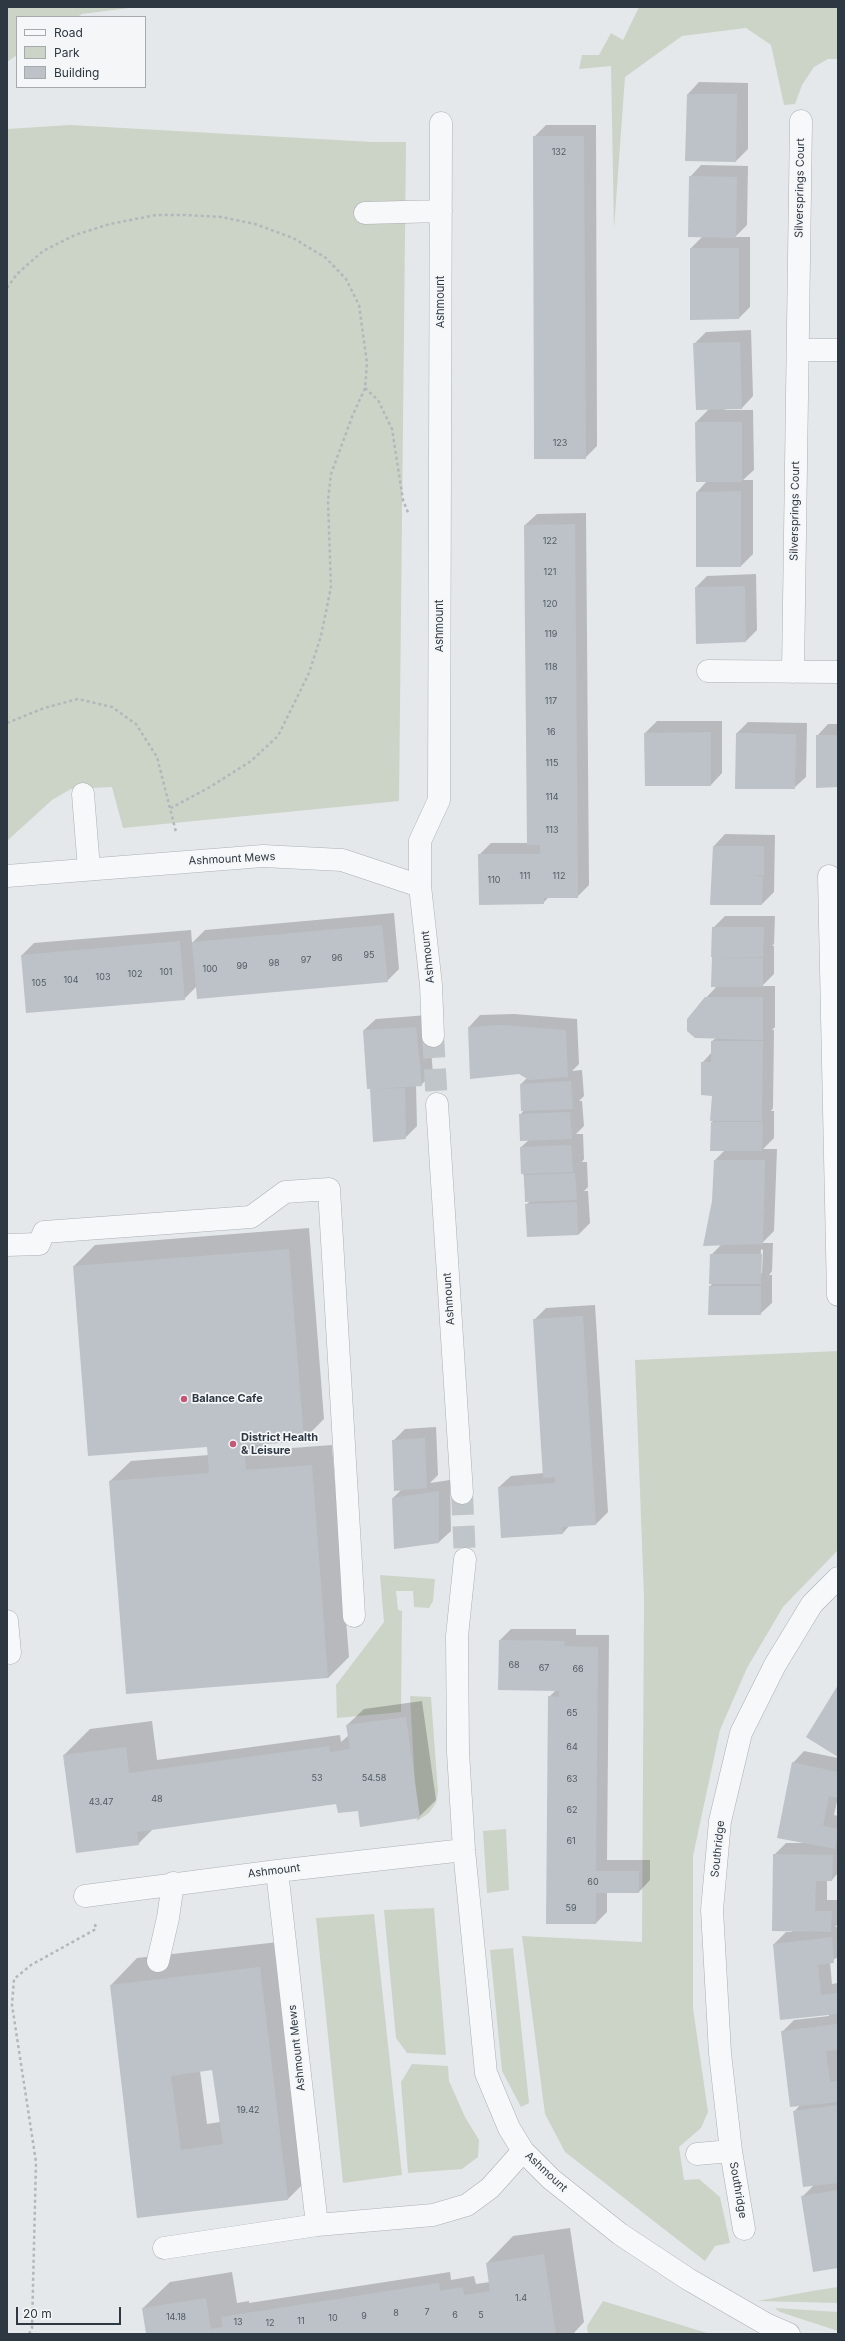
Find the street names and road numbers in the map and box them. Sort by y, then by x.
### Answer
street label: Silversprings Court [793,138,807,238]
street label: Ashmount [434,276,448,328]
street label: Silversprings Court [788,461,802,561]
street label: Ashmount [433,600,447,652]
street label: Ashmount Mews [188,850,276,868]
street label: Ashmount [419,930,437,984]
street label: Ashmount [441,1272,457,1326]
street label: Southridge [708,1820,728,1878]
street label: Ashmount [247,1861,301,1881]
street label: Ashmount Mews [286,2004,308,2092]
street label: Ashmount [522,2149,570,2195]
street label: Southridge [727,2161,749,2219]

